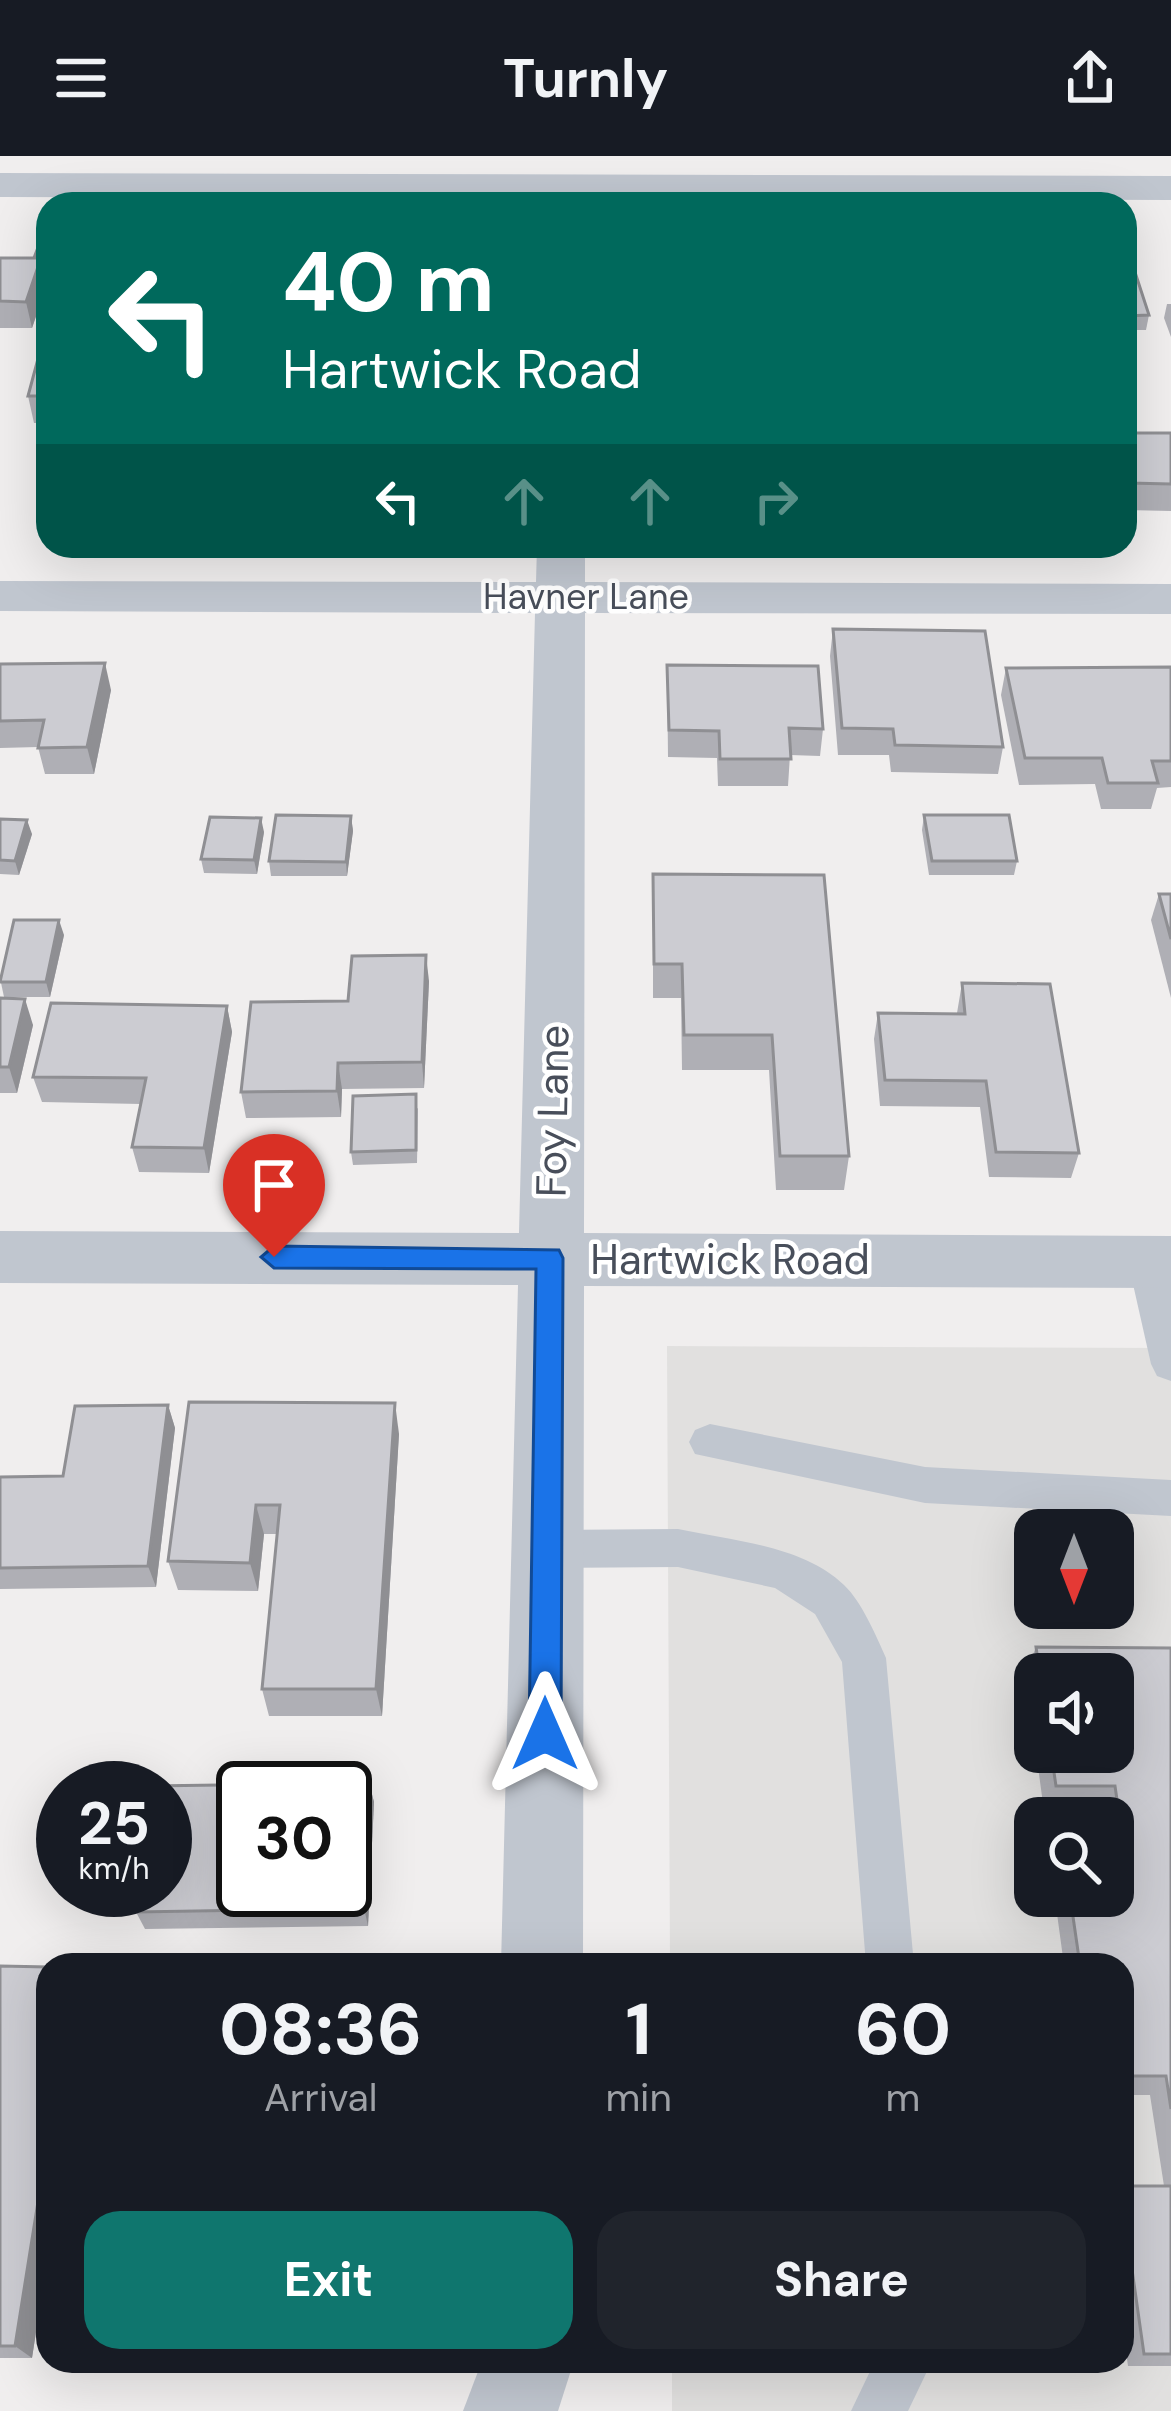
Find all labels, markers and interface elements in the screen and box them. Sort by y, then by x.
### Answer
text: Turnly [503,43,668,114]
icon: menu [48,45,114,111]
icon: share [1057,45,1123,111]
text: 40 m [282,228,495,337]
icon: left [84,240,240,396]
text: Hartwick Road [282,334,642,405]
icon: left [365,468,431,534]
icon: ahead [491,468,557,534]
icon: ahead [617,468,683,534]
icon: right [743,468,809,534]
street label: Havner Lane [483,573,689,620]
street label: Foy Lane [524,1024,581,1198]
pin [223,1134,325,1257]
icon: arrive [241,1152,307,1218]
street label: Hartwick Road [590,1232,870,1287]
north arrow [1014,1509,1134,1629]
map controls [1014,1509,1134,1917]
button: sound [1014,1653,1134,1773]
position arrow [482,1671,608,1797]
speed limit sign: 30 [216,1761,372,1917]
text: 25 [78,1784,150,1863]
button: search [1014,1797,1134,1917]
text: km/h [79,1849,149,1888]
text: 08:36 [219,1983,423,2076]
text: 1 [626,1983,652,2076]
text: 60 [855,1983,951,2076]
text: Arrival [264,2072,377,2123]
text: min [605,2072,672,2123]
text: m [886,2072,920,2123]
button: Exit [84,2211,573,2349]
button: Share [597,2211,1086,2349]

